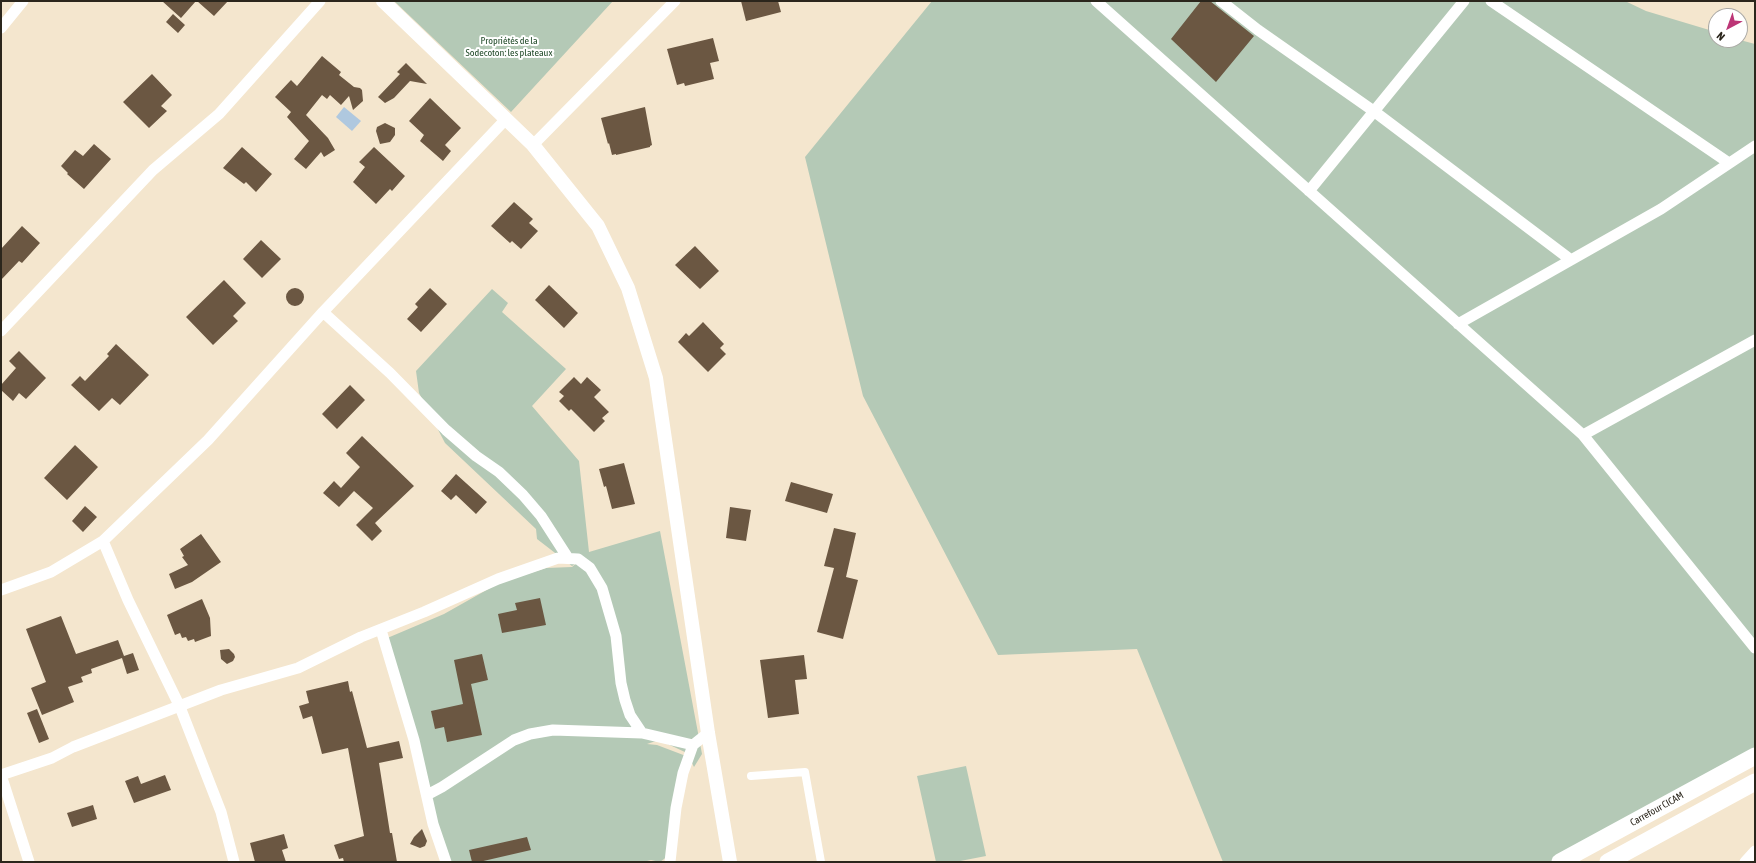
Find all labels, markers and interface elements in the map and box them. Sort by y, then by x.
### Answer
north arrow [1708,8,1748,48]
text: N [1714,30,1727,43]
park label: Propriétés de la Sodecoton: les plateaux [466,35,552,58]
street label: Carrefour CICAM [1628,789,1686,829]

